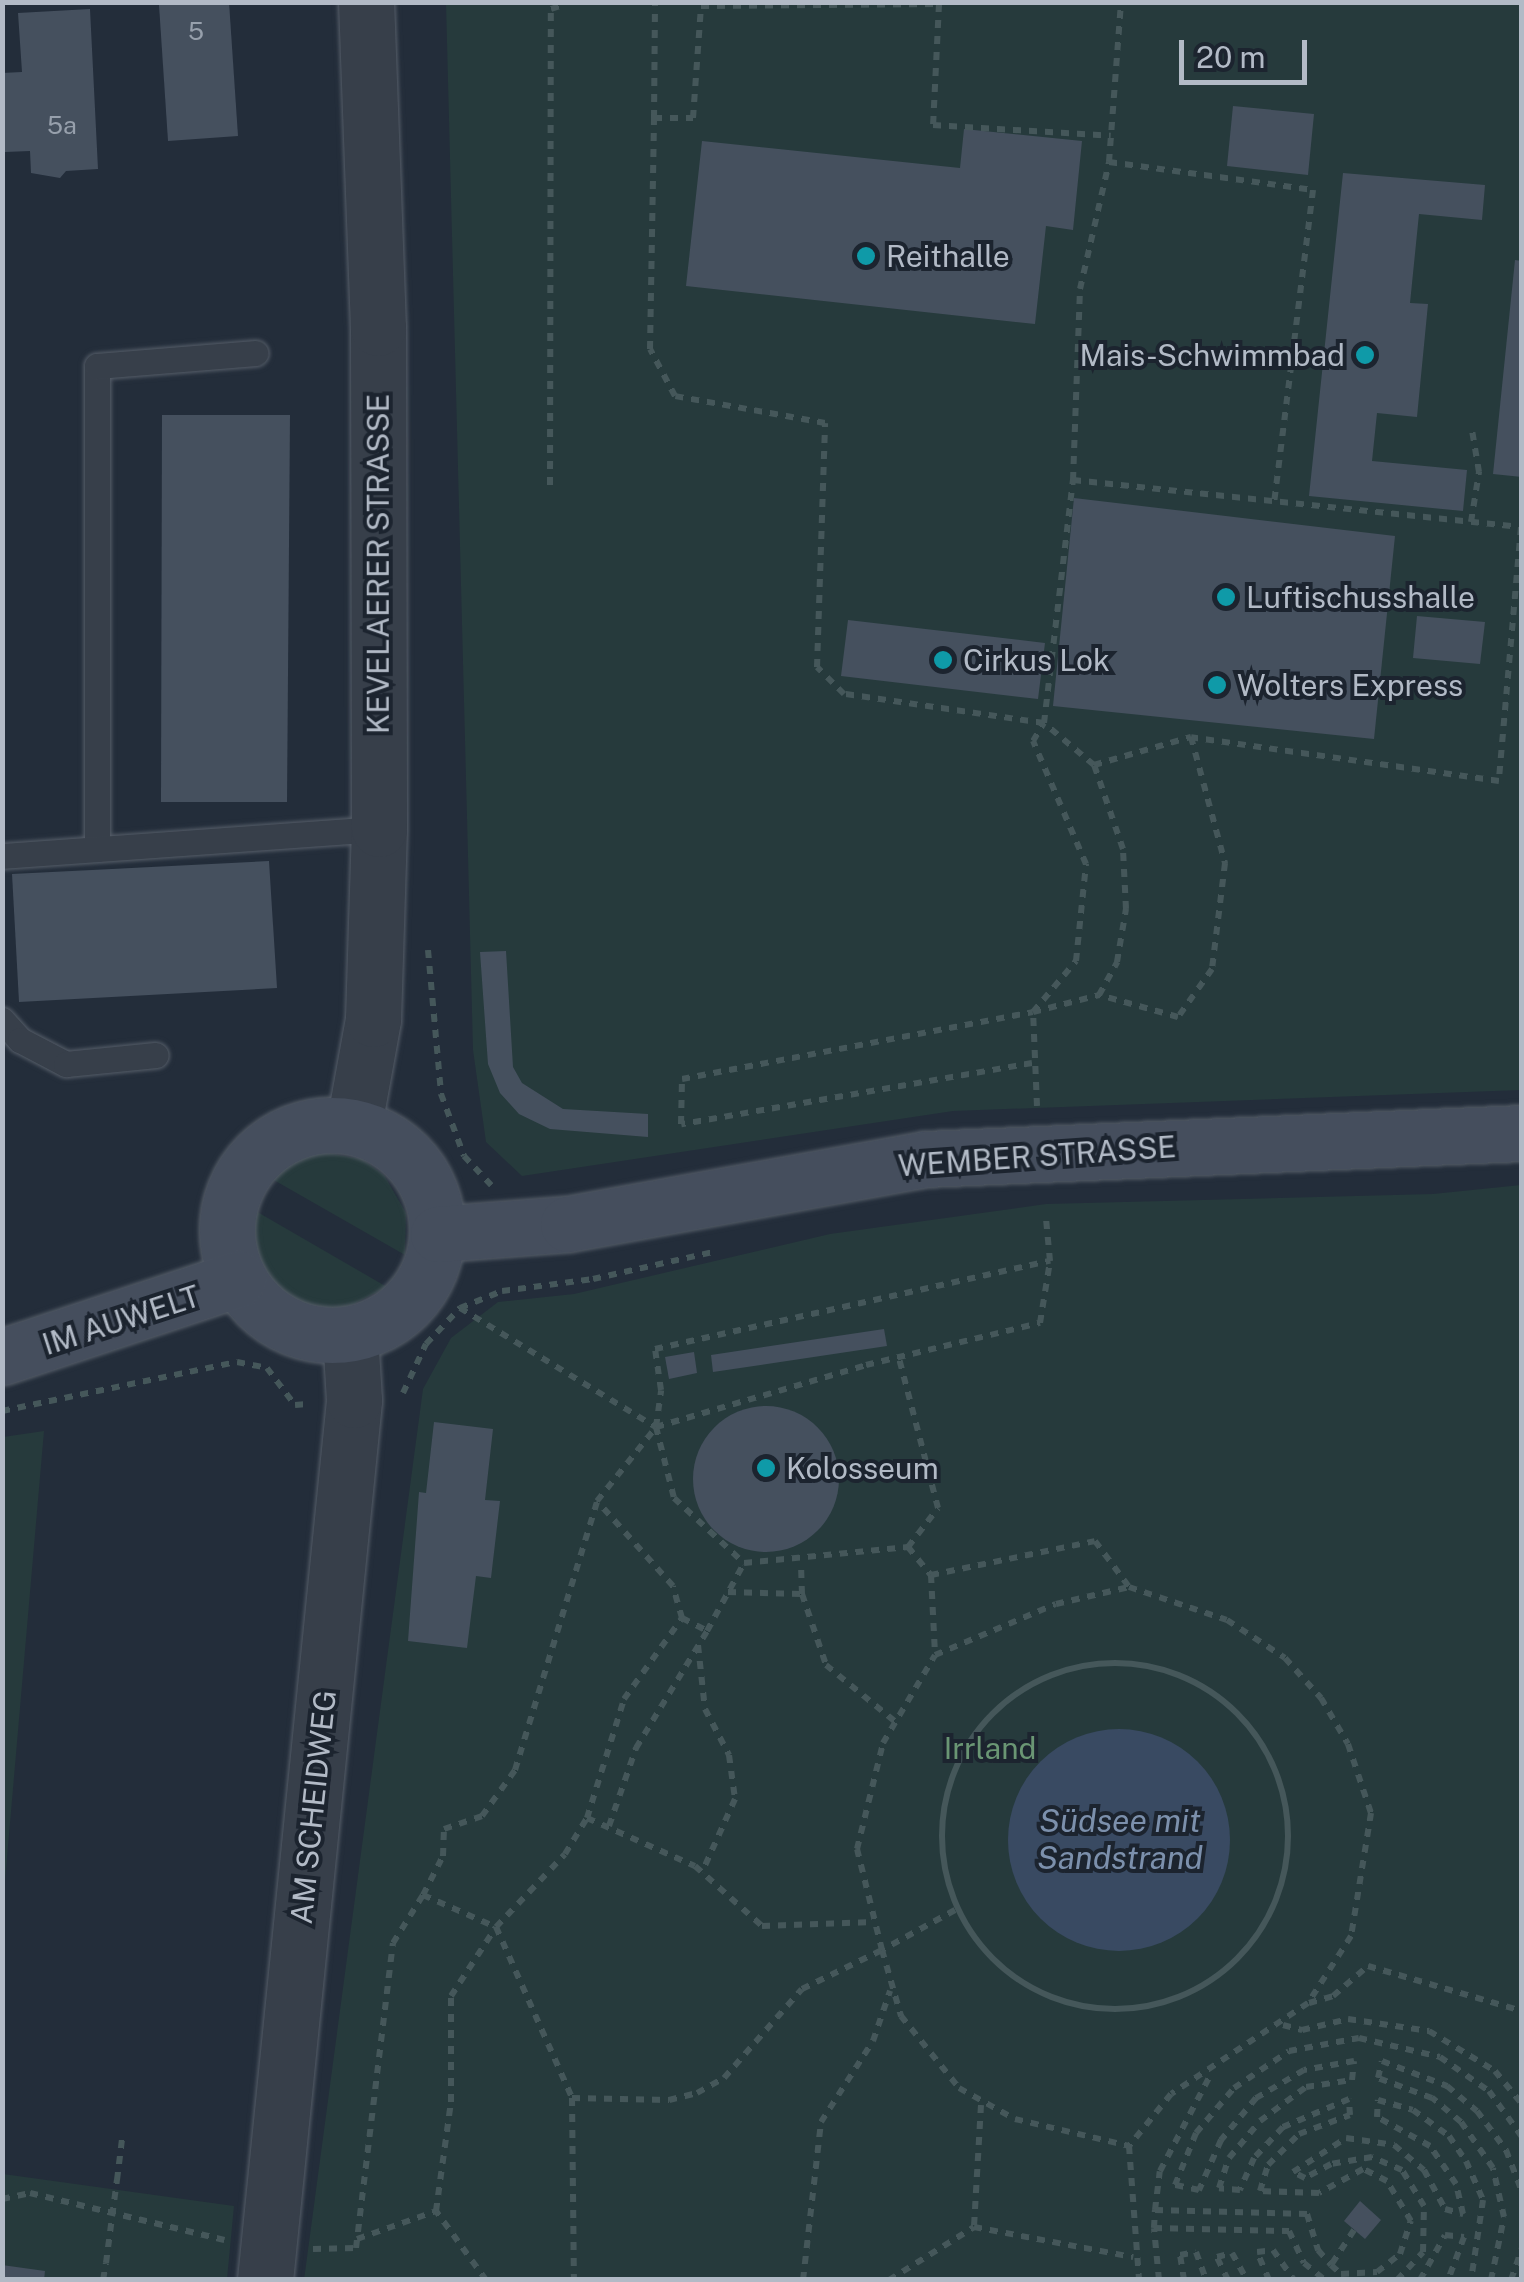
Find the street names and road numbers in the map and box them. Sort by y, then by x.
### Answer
street label: KEVELAERER STRASSE [360,394,396,734]
street label: WEMBER STRASSE [897,1128,1177,1184]
street label: IM AUWELT [38,1278,204,1362]
street label: AM SCHEIDWEG [283,1688,343,1926]

